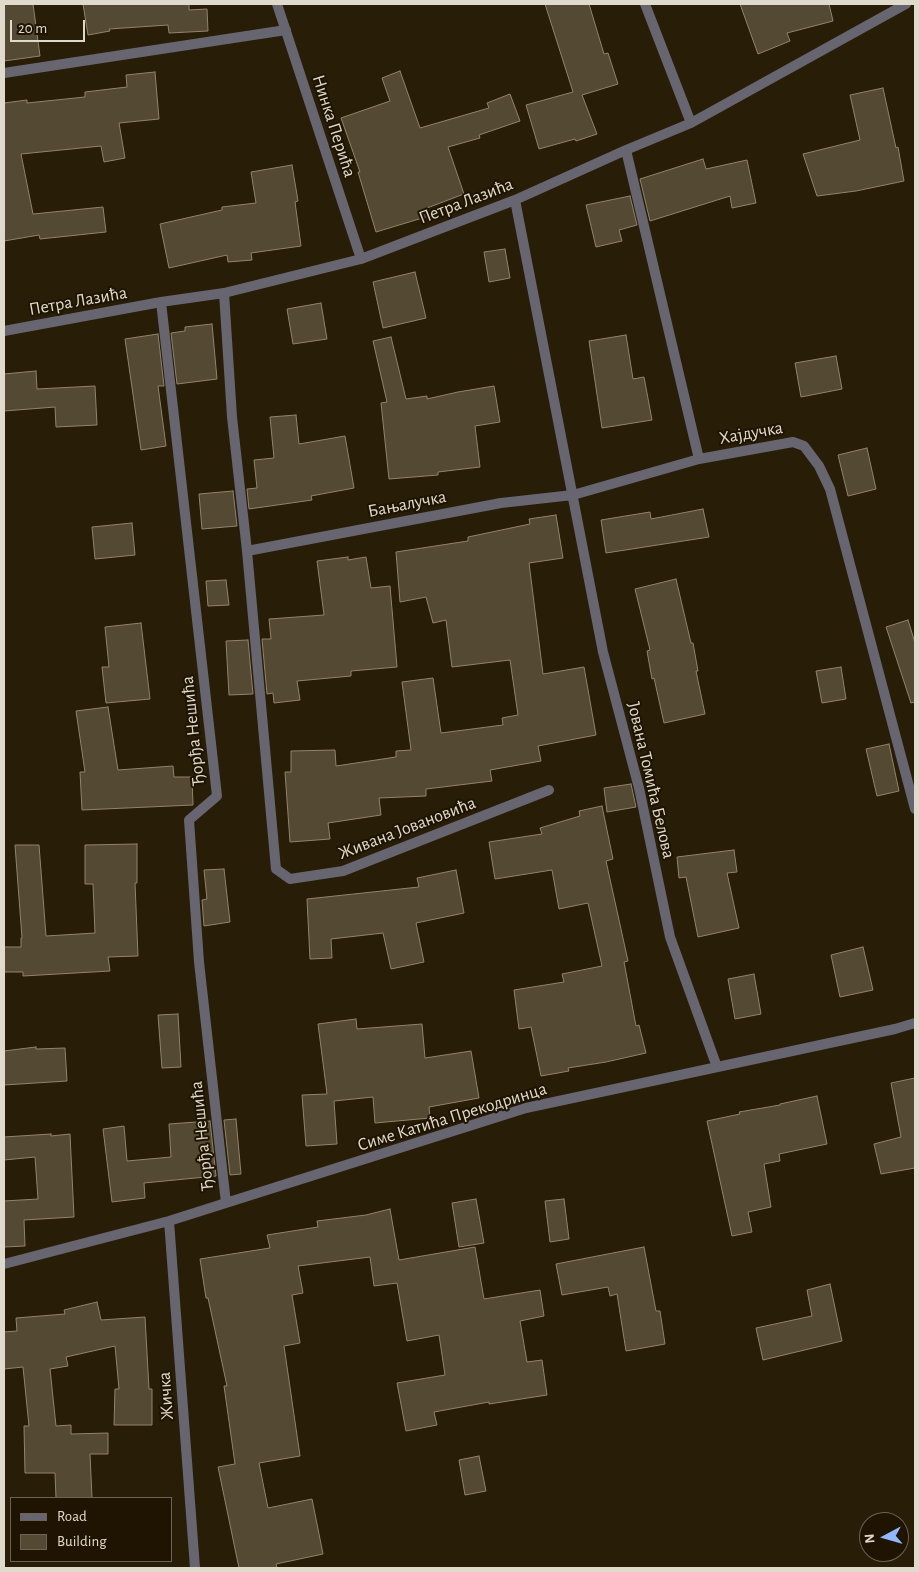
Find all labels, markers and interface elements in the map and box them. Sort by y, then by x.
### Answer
scale bar [12,10,88,42]
text: 20 m [18,21,47,36]
street label: Нинка Перића [307,72,361,180]
street label: Петра Лазића [416,173,516,229]
street label: Петра Лазића [27,282,129,320]
street label: Хајдучка [717,417,785,449]
street label: Бањалучка [366,486,448,522]
street label: Ђорђа Нешића [176,675,210,787]
street label: Јована Томића Белова [622,699,680,861]
street label: Живана Јовановића [335,792,479,864]
street label: Симе Катића Прекодринца [355,1078,549,1156]
street label: Ђорђа Нешића [185,1080,219,1192]
street label: Жичка [154,1371,178,1421]
legend [10,1497,172,1562]
text: Road [57,1509,87,1524]
north arrow [859,1512,909,1562]
text: N [863,1533,878,1544]
text: Building [57,1534,107,1549]

